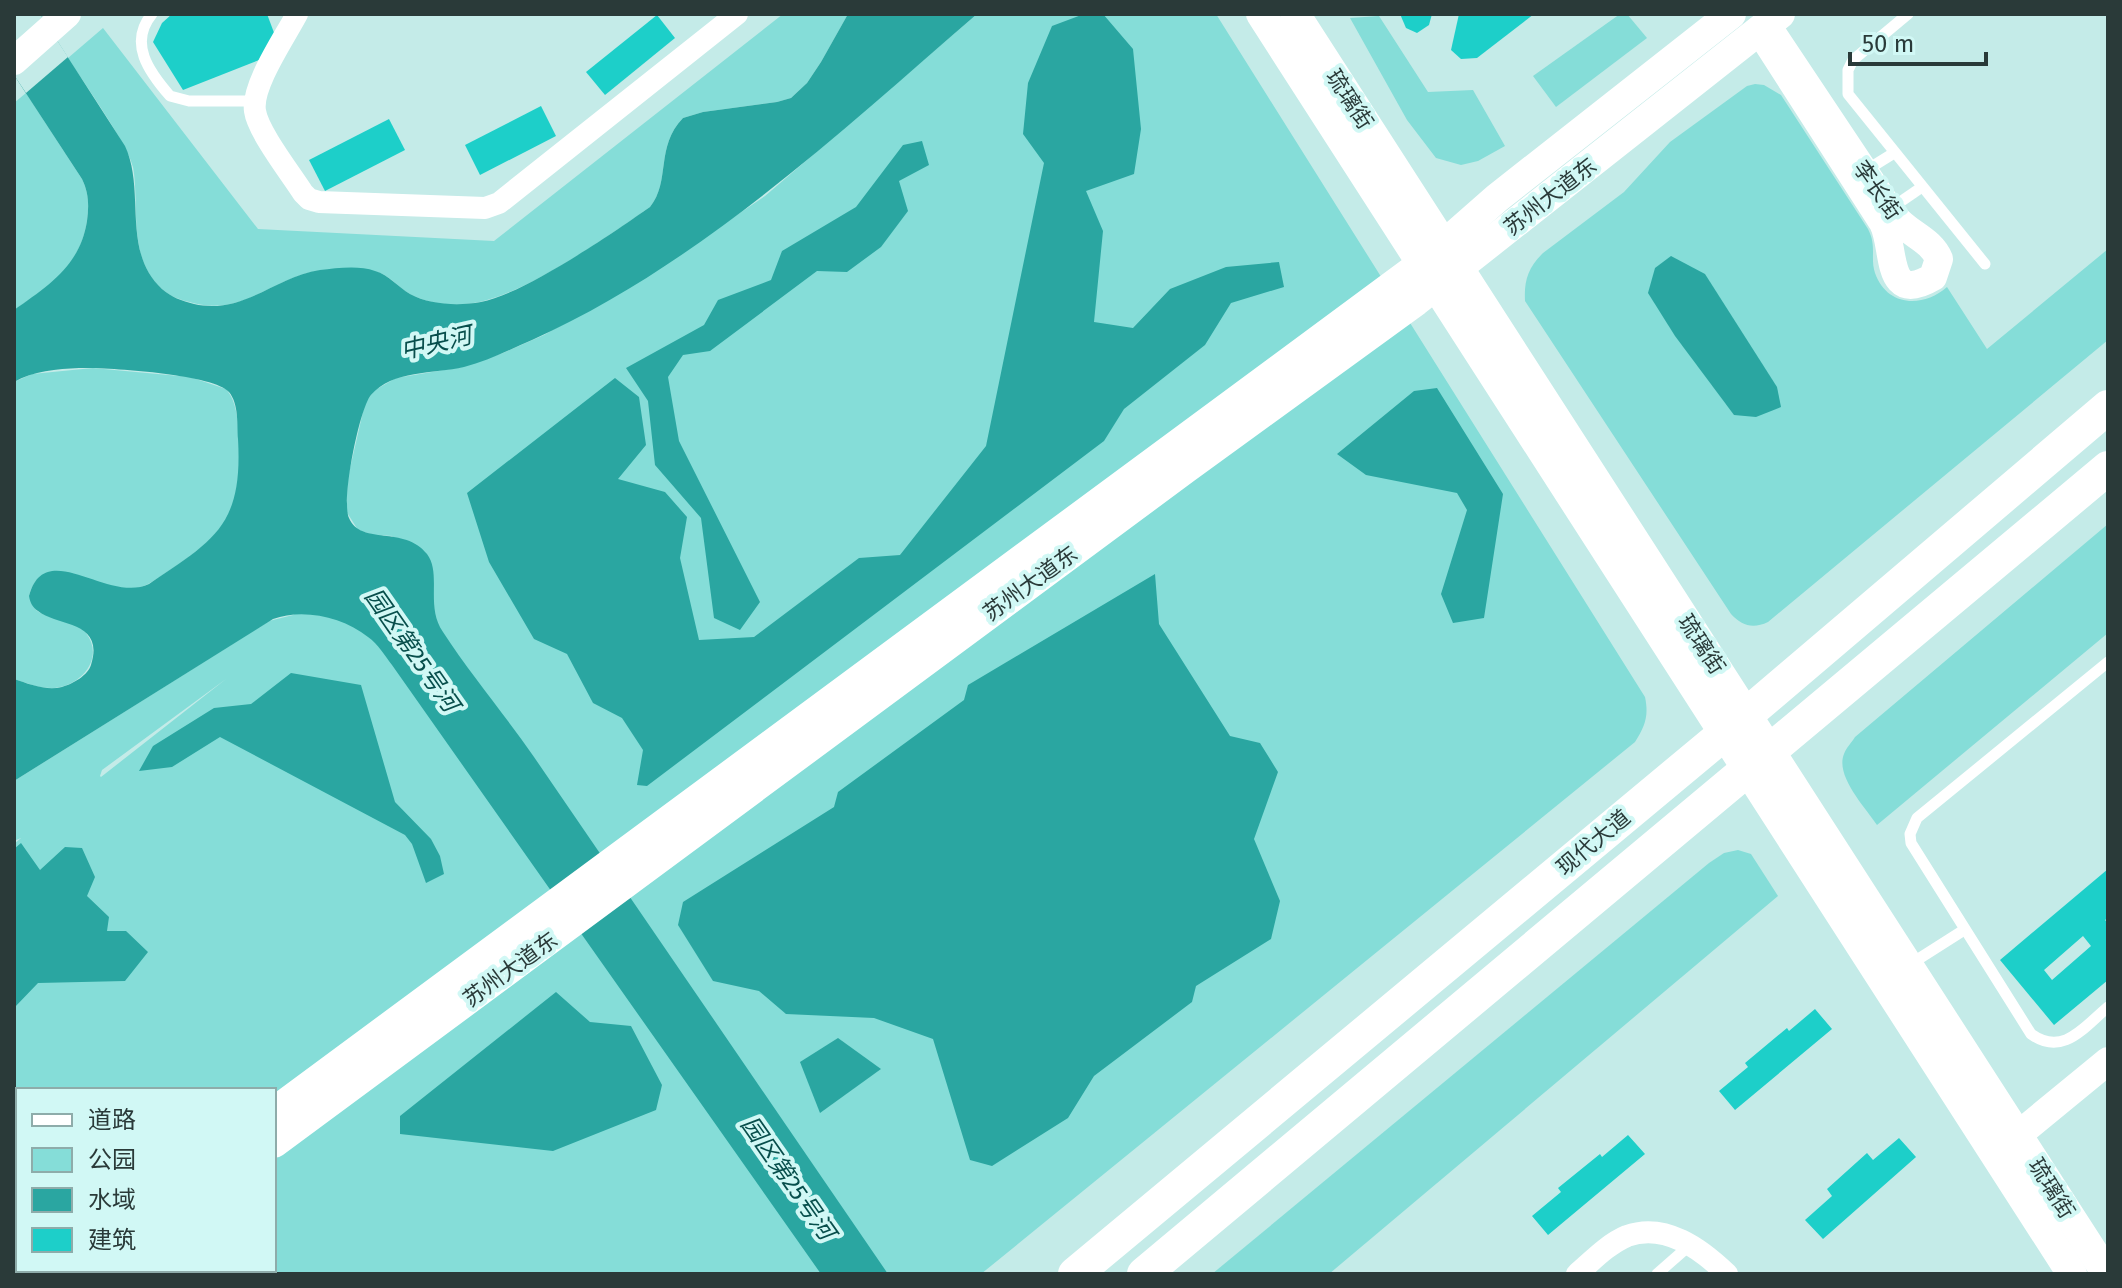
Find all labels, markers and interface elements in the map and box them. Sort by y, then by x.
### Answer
scale bar [1850,16,1986,66]
text: 50 m [1862,30,1914,58]
street label: 琉璃街 [1320,64,1379,134]
street label: 苏州大道东 [1499,152,1602,241]
street label: 李长街 [1848,156,1908,225]
water label: 中央河 [398,320,478,365]
street label: 苏州大道东 [978,540,1083,627]
water label: 园区第25号河 [359,583,467,720]
street label: 琉璃街 [1672,609,1731,679]
street label: 现代大道 [1551,804,1636,881]
street label: 苏州大道东 [458,926,563,1013]
legend [16,1088,276,1272]
text: 道路 [88,1106,136,1134]
water label: 园区第25号河 [735,1111,843,1248]
text: 公园 [88,1146,136,1174]
street label: 琉璃街 [2023,1153,2081,1223]
text: 水域 [88,1186,136,1214]
text: 建筑 [88,1226,136,1254]

